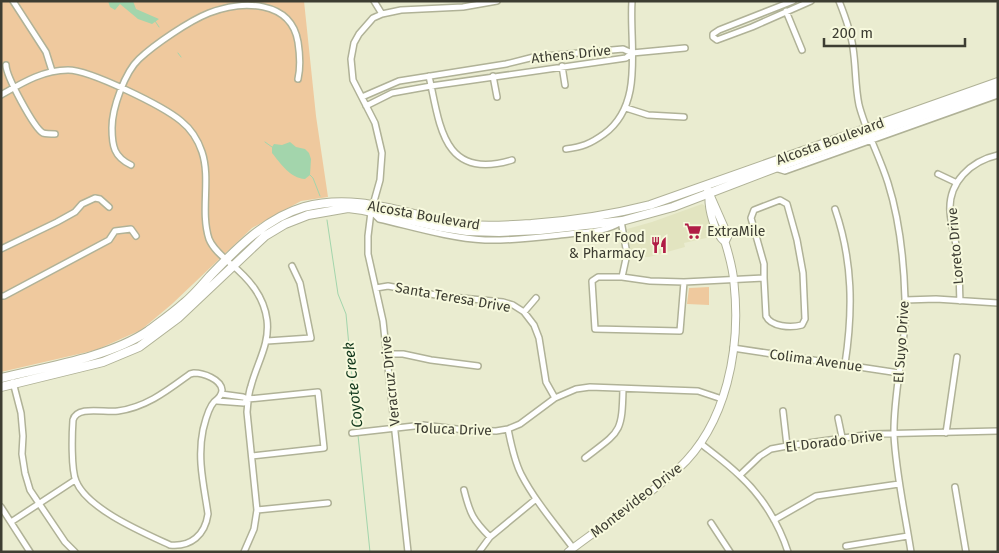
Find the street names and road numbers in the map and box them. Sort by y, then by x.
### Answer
street label: Athens Drive [530,42,612,67]
street label: Alcosta Boulevard [774,114,886,169]
street label: Alcosta Boulevard [367,197,481,234]
street label: Loreto Drive [944,207,967,285]
street label: Santa Teresa Drive [394,279,512,316]
street label: El Suyo Drive [890,300,913,384]
street label: Veracruz Drive [377,335,404,427]
street label: Colima Avenue [768,346,863,375]
street label: Toluca Drive [414,420,492,439]
street label: El Dorado Drive [784,427,884,456]
street label: Montevideo Drive [587,459,685,541]

